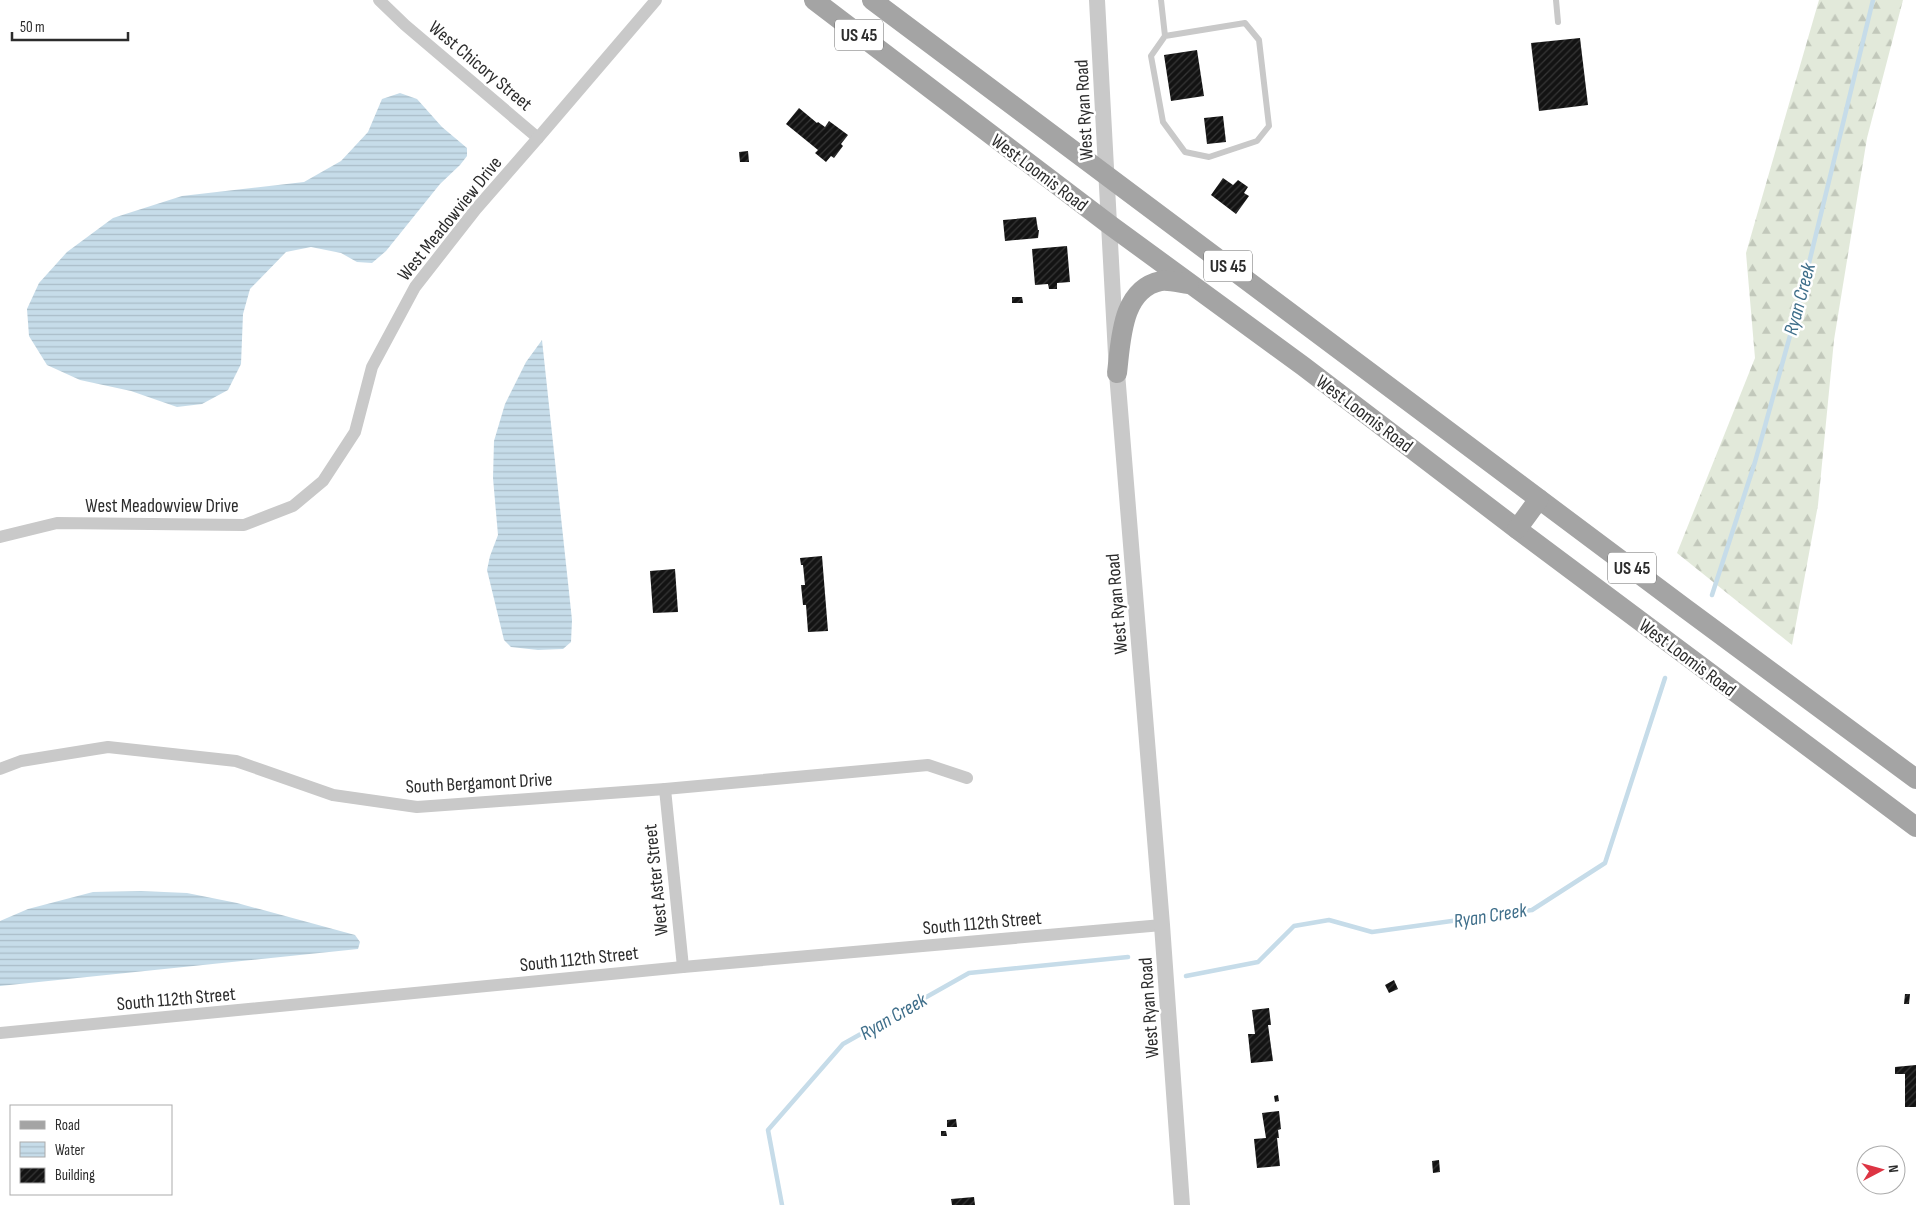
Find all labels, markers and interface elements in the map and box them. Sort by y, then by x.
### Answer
scale bar [12,10,129,42]
street label: West Chicory Street [424,16,536,116]
text: 50 m [20,18,45,37]
road number: US 45 [835,20,883,50]
street label: West Ryan Road [1070,59,1099,161]
street label: West Loomis Road [986,129,1092,217]
street label: West Meadowview Drive [393,152,507,286]
road number: US 45 [1204,250,1252,282]
water label: Ryan Creek [1779,260,1821,338]
street label: West Loomis Road [1311,370,1417,458]
street label: West Meadowview Drive [85,495,239,518]
road number: US 45 [1608,552,1656,584]
street label: West Ryan Road [1102,553,1133,655]
street label: West Loomis Road [1634,614,1740,702]
street label: South Bergamont Drive [405,768,553,799]
street label: West Aster Street [639,823,674,937]
water label: Ryan Creek [1452,898,1529,934]
street label: South 112th Street [922,907,1043,940]
street label: South 112th Street [519,942,640,977]
street label: West Ryan Road [1135,957,1164,1059]
street label: South 112th Street [116,983,237,1016]
water label: Ryan Creek [856,988,932,1046]
legend [10,1105,172,1195]
text: Road [55,1116,80,1135]
text: Water [55,1141,86,1160]
north arrow [1856,1145,1906,1195]
text: N [1885,1164,1902,1173]
text: Building [55,1166,95,1185]

